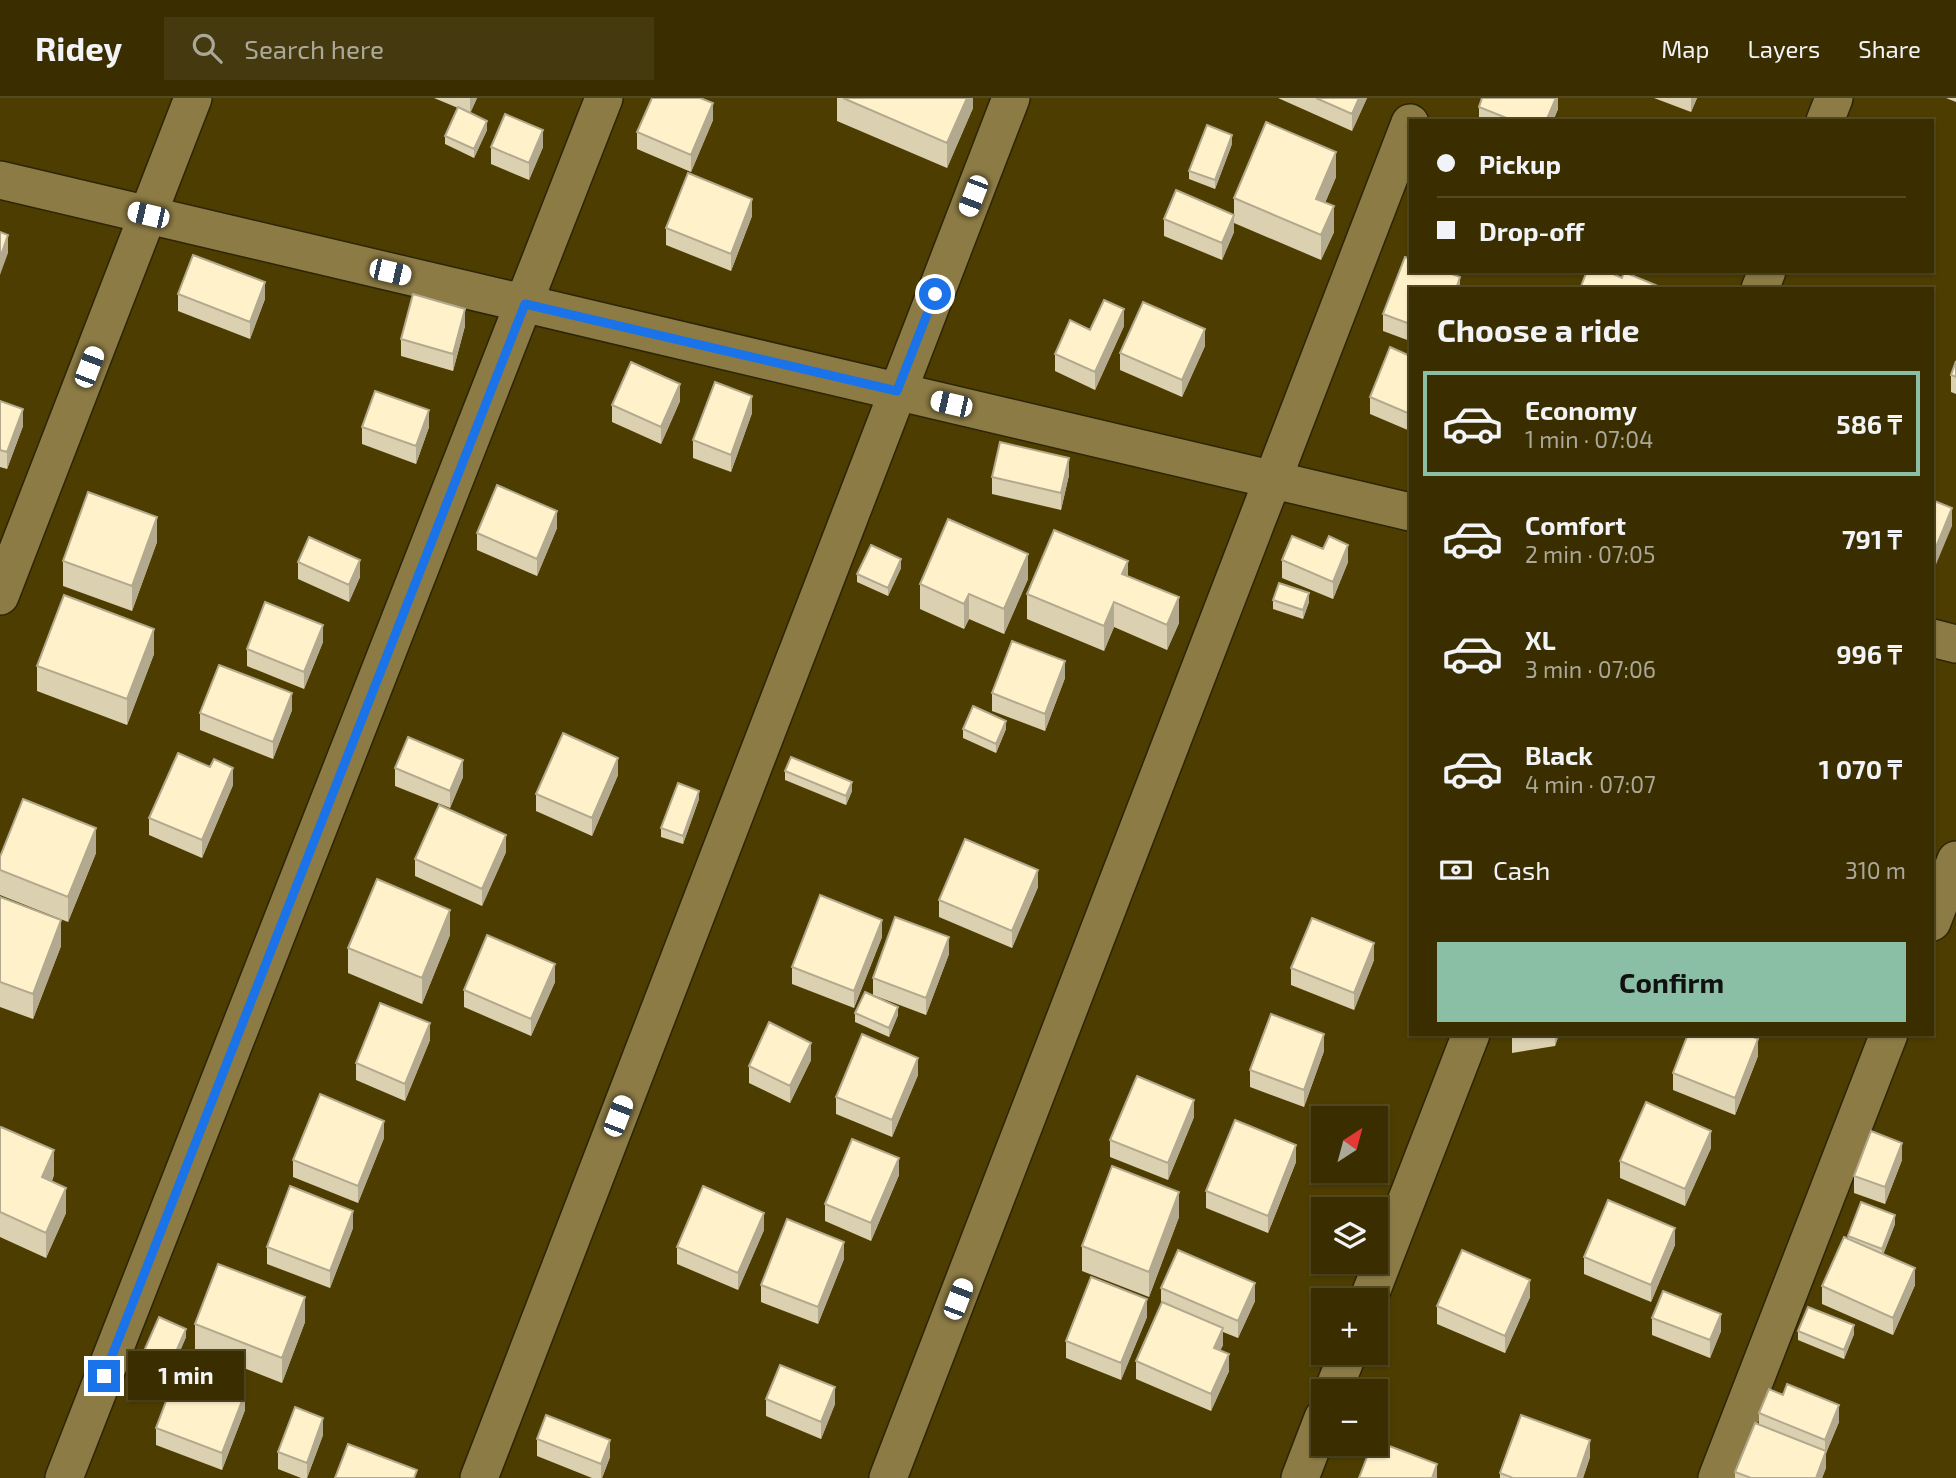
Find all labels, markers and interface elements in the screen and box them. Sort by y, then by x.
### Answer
search box [164,17,654,80]
text: Ridey [35,28,122,68]
icon: search [188,29,226,67]
text: Search here [244,33,384,64]
text: Map [1661,34,1709,63]
text: Layers [1747,34,1820,63]
text: Share [1858,34,1921,63]
text: Pickup [1479,148,1561,179]
car [956,173,991,219]
car [126,200,171,230]
text: Drop-off [1479,215,1584,246]
car [368,257,413,287]
route start [919,278,951,310]
text: Choose a ride [1437,310,1640,348]
car [72,344,107,390]
car [929,389,974,419]
icon: car [1441,392,1504,455]
text: Economy [1525,394,1637,425]
text: 586 ₸ [1836,408,1902,439]
text: 1 min · 07:04 [1525,425,1653,453]
icon: car [1441,507,1504,570]
text: Comfort [1525,509,1626,540]
text: 791 ₸ [1842,523,1902,554]
text: 2 min · 07:05 [1525,540,1655,568]
icon: car [1441,622,1504,685]
text: XL [1525,624,1556,655]
text: 996 ₸ [1836,638,1902,669]
text: 3 min · 07:06 [1525,655,1656,683]
icon: car [1441,737,1504,800]
text: Black [1525,739,1593,770]
text: 1 070 ₸ [1819,753,1902,784]
text: 4 min · 07:07 [1525,770,1656,798]
icon: cash [1437,851,1475,889]
text: Cash [1493,854,1550,885]
text: 310 m [1845,856,1906,884]
button: Confirm [1437,942,1906,1022]
car [601,1093,636,1139]
north arrow [1311,1106,1388,1183]
map controls [1311,1106,1388,1456]
button: layers [1311,1197,1388,1274]
car [941,1276,976,1322]
button: + [1311,1288,1388,1365]
callout: 1 min [128,1352,244,1400]
route end [88,1360,120,1392]
text: 1 min [158,1361,214,1389]
button: − [1311,1379,1388,1456]

